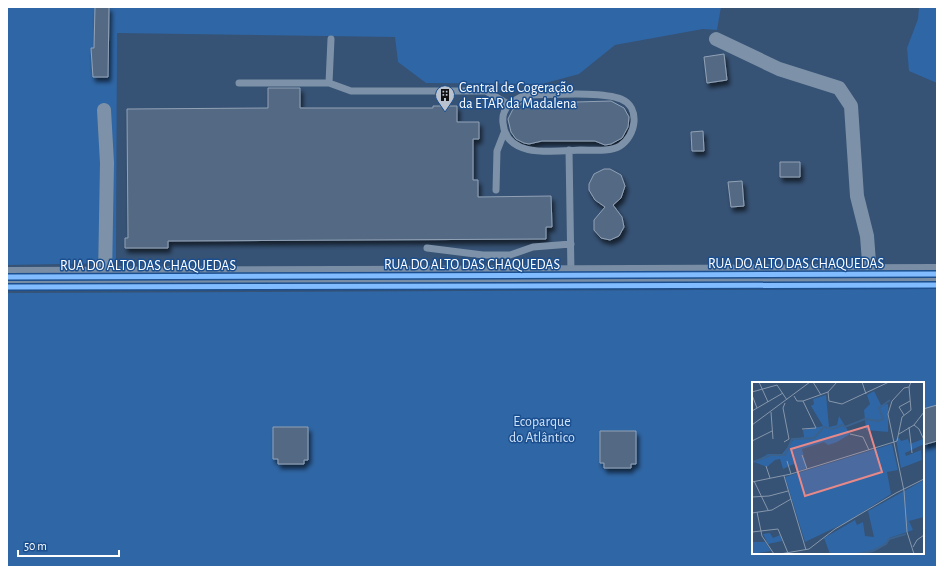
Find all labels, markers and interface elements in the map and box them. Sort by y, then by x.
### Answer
place label: Central de Cogeração da ETAR da Madalena [459,81,577,111]
building icon: Central de Cogeração da ETAR da Madalena [434,84,456,112]
street label: RUA DO ALTO DAS CHAQUEDAS [708,257,884,271]
street label: RUA DO ALTO DAS CHAQUEDAS [384,258,560,272]
street label: RUA DO ALTO DAS CHAQUEDAS [60,259,236,273]
inset map [752,382,924,554]
park label: Ecoparque do Atlântico [509,415,575,445]
scale bar [18,532,119,558]
text: 50 m [24,540,47,552]

